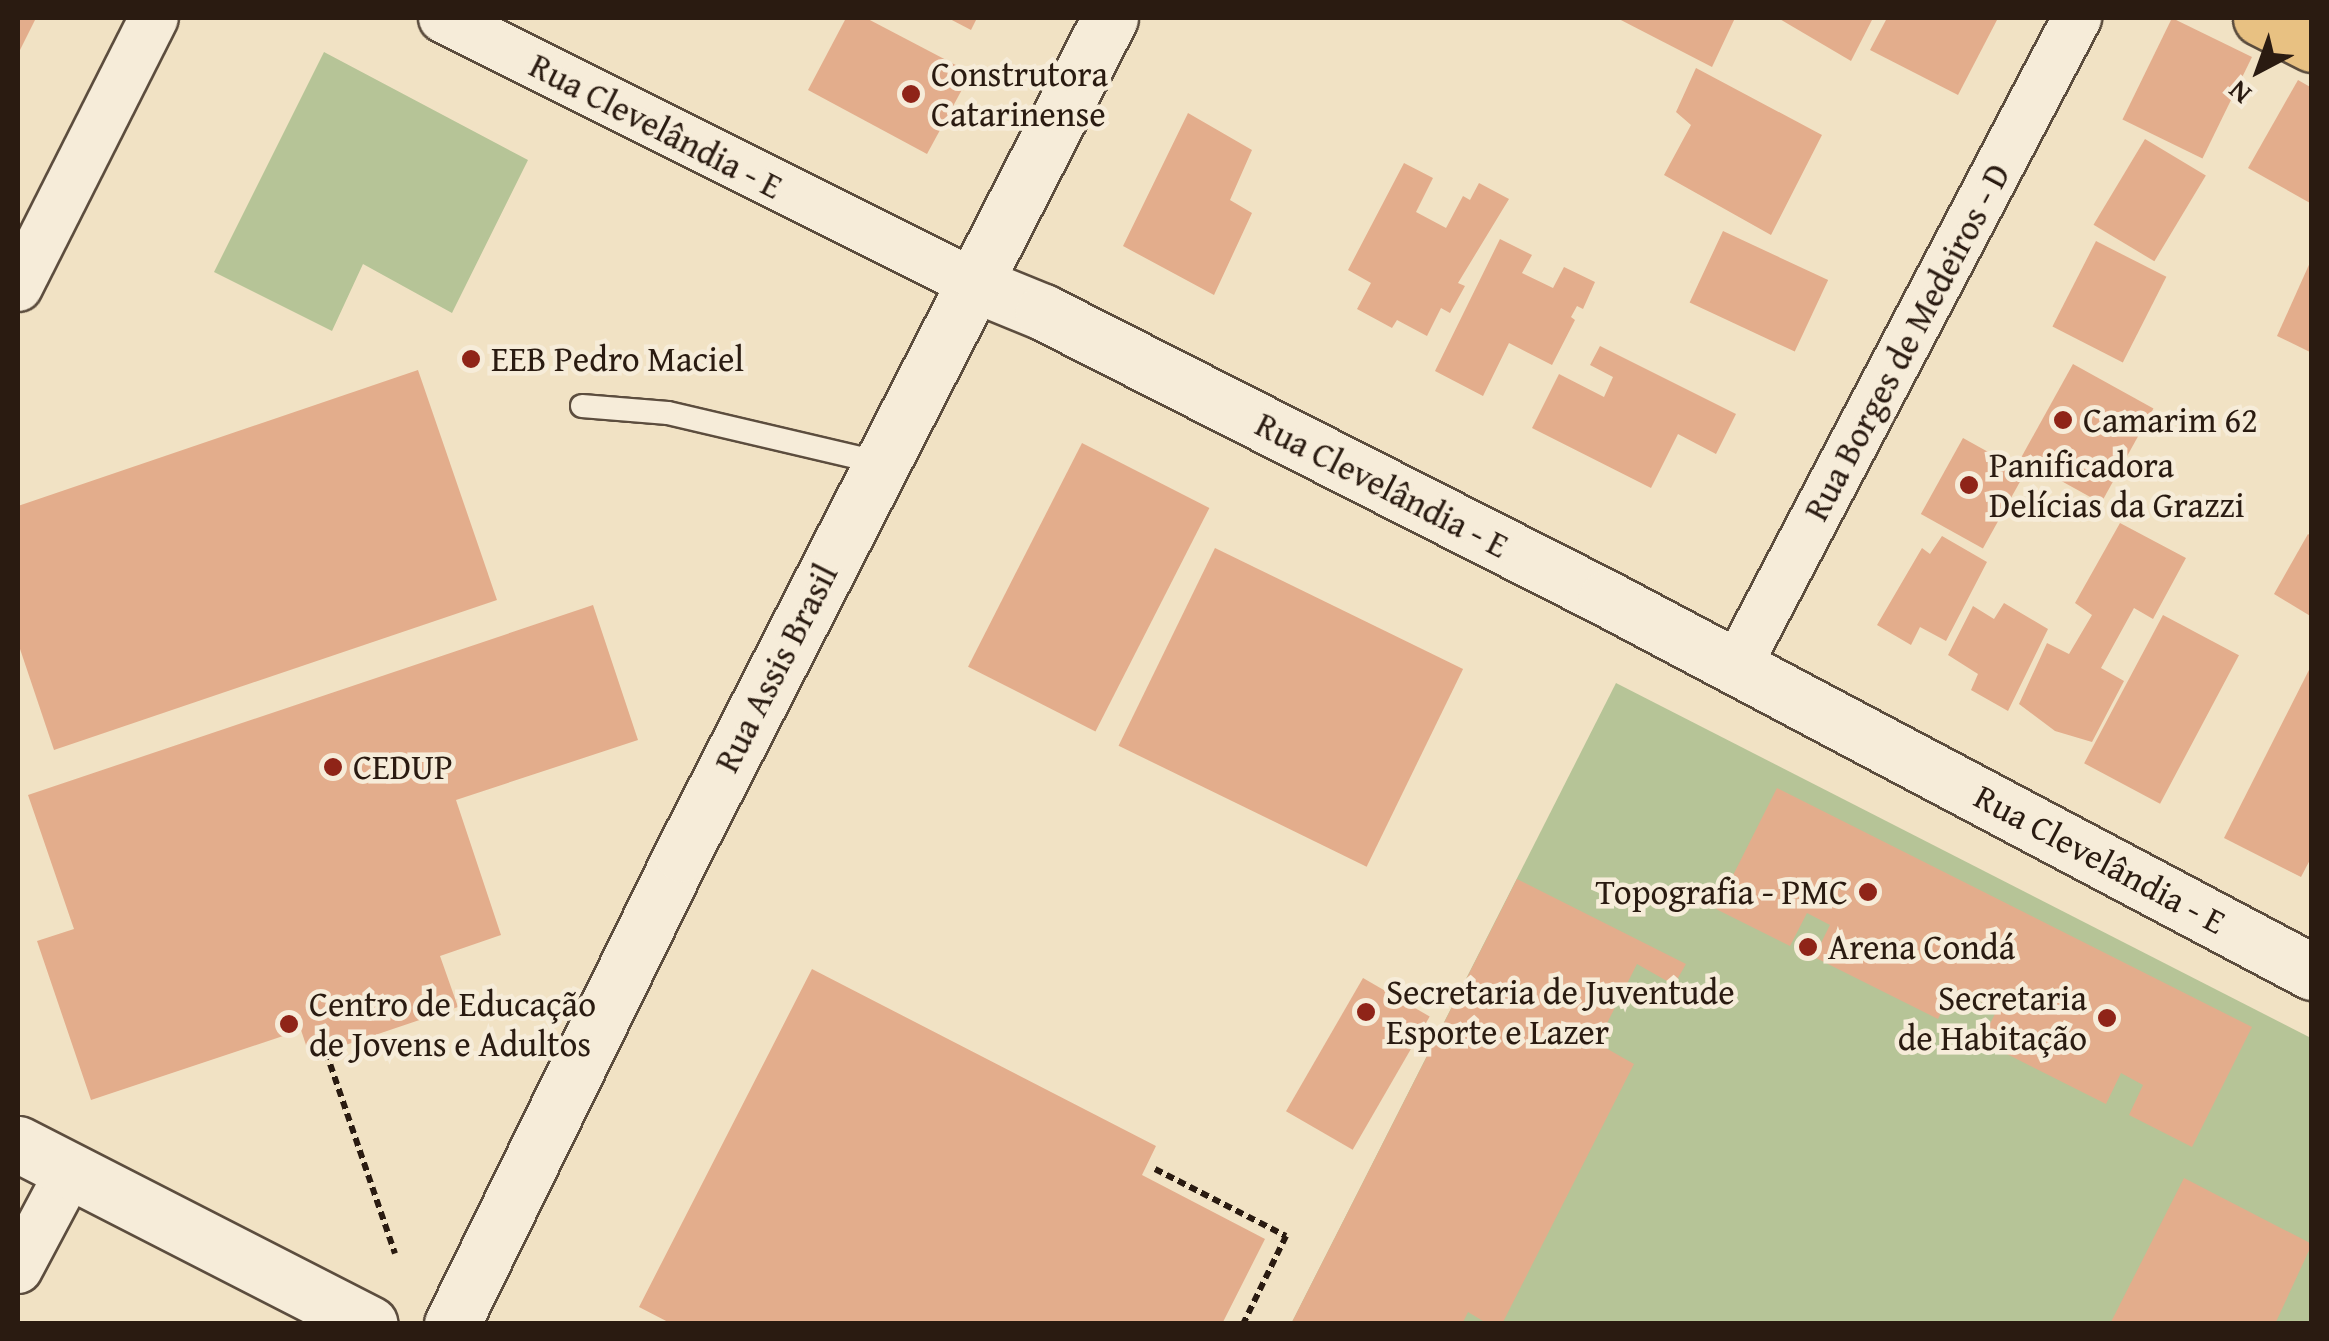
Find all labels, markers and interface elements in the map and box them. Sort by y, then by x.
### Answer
north arrow [2209,20,2309,120]
street label: Rua Clevelândia - E [523,44,789,208]
place label: Construtora Catarinense [931,53,1108,135]
text: N [2218,71,2260,115]
marker: Construtora Catarinense [900,83,922,105]
street label: Rua Borges de Medeiros - D [1795,156,2019,528]
place label: EEB Pedro Maciel [491,338,744,380]
marker: EEB Pedro Maciel [460,348,482,370]
place label: Camarim 62 [2083,399,2258,441]
street label: Rua Clevelândia - E [1249,403,1515,567]
marker: Camarim 62 [2052,409,2074,431]
place label: Panificadora Delícias da Grazzi [1989,444,2244,526]
marker: Panificadora Delícias da Grazzi [1958,474,1980,496]
street label: Rua Assis Brasil [706,557,846,779]
place label: CEDUP [353,746,453,788]
marker: CEDUP [322,756,344,778]
street label: Rua Clevelândia - E [1967,775,2233,943]
place label: Topografia - PMC [1596,871,1848,913]
marker: Topografia - PMC [1857,881,1879,903]
place label: Arena Condá [1828,926,2015,968]
marker: Arena Condá [1797,936,1819,958]
place label: Secretaria de Juventude Esporte e Lazer [1386,971,1735,1053]
place label: Secretaria de Habitação [1898,977,2087,1059]
place label: Centro de Educação de Jovens e Adultos [309,983,596,1065]
marker: Secretaria de Juventude Esporte e Lazer [1355,1001,1377,1023]
marker: Secretaria de Habitação [2096,1007,2118,1029]
marker: Centro de Educação de Jovens e Adultos [278,1013,300,1035]

